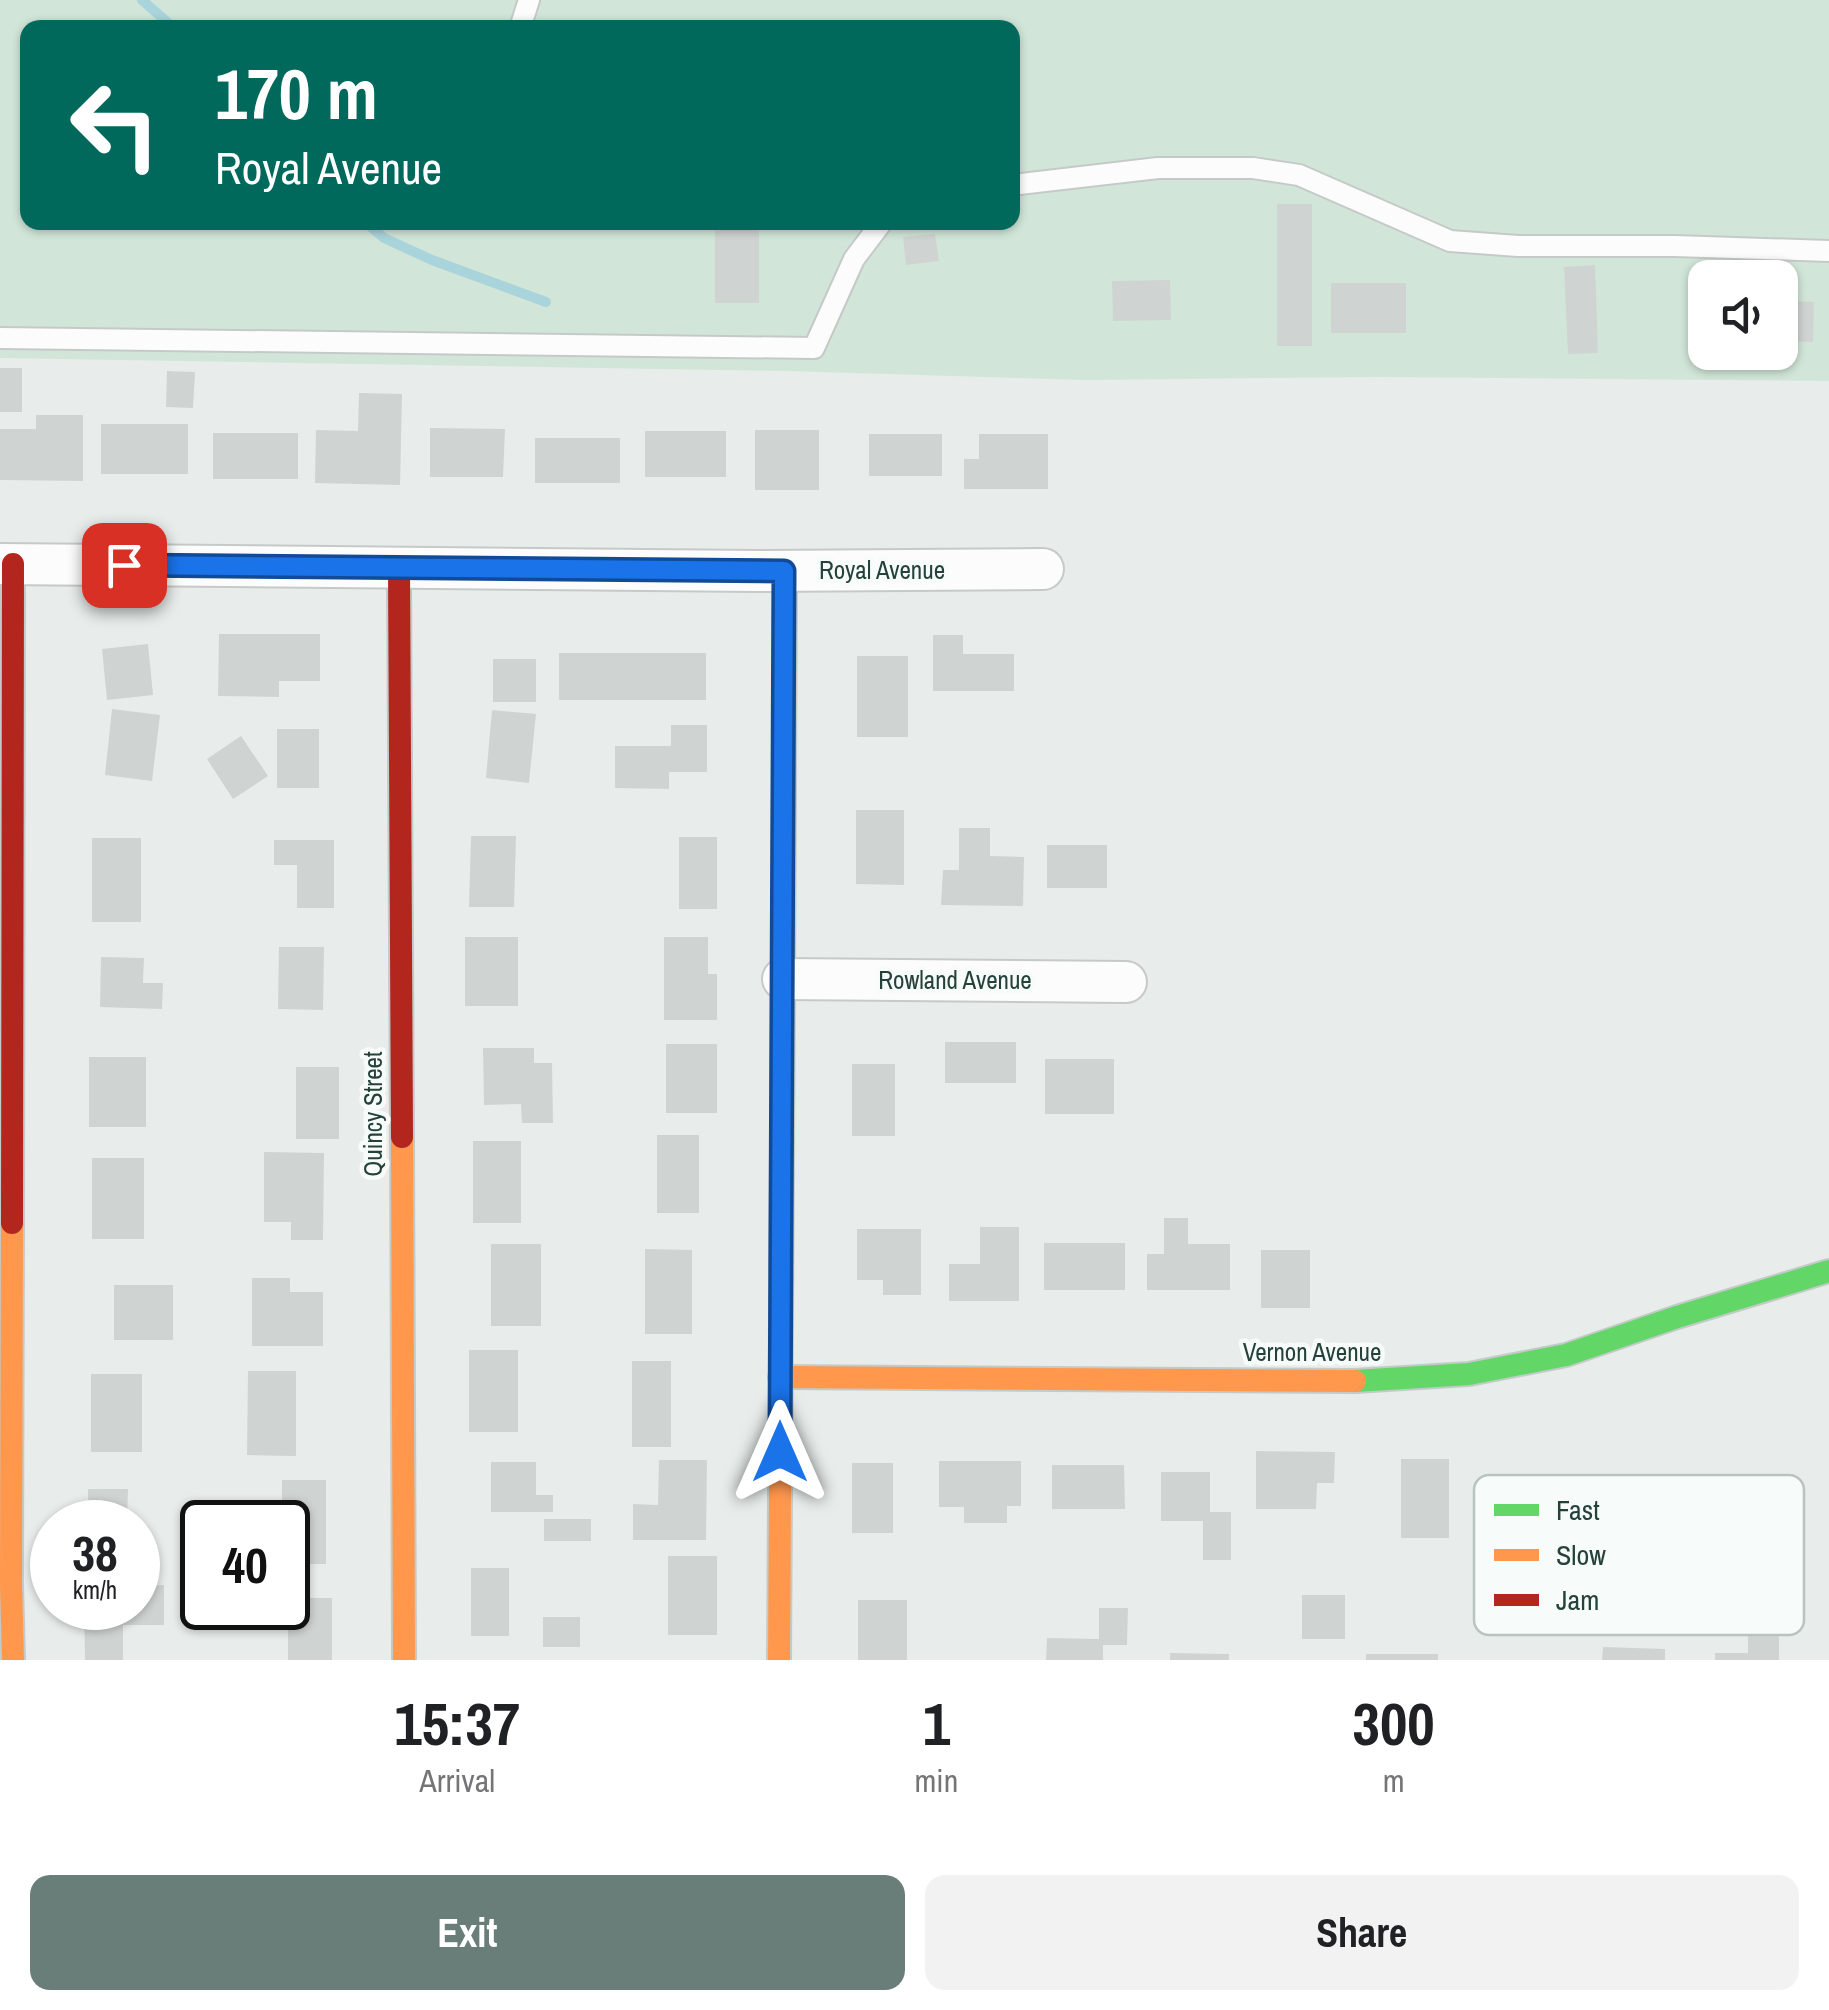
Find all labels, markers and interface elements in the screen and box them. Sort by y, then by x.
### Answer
text: 170 m [215,47,378,141]
icon: left [50,60,180,190]
text: Royal Avenue [215,137,442,198]
map controls [1688,260,1798,370]
button: sound [1688,260,1798,370]
pin [82,523,167,608]
icon: arrive [97,538,152,593]
street label: Royal Avenue [819,553,945,587]
street label: Rowland Avenue [878,963,1032,997]
street label: Quincy Street [356,1051,390,1177]
street label: Vernon Avenue [1243,1335,1381,1369]
position arrow [728,1400,832,1504]
legend [1474,1475,1804,1635]
text: Fast [1556,1491,1600,1529]
speed limit sign: 40 [180,1500,310,1630]
text: 38 [72,1519,118,1587]
text: Slow [1556,1536,1606,1574]
text: km/h [73,1573,117,1607]
text: Jam [1556,1581,1599,1619]
text: 15:37 [394,1683,520,1764]
text: 1 [923,1683,950,1764]
text: 300 [1353,1683,1435,1764]
text: Arrival [419,1759,495,1802]
text: min [914,1759,958,1802]
text: m [1383,1759,1405,1802]
button: Exit [30,1875,905,1990]
button: Share [925,1875,1799,1990]

